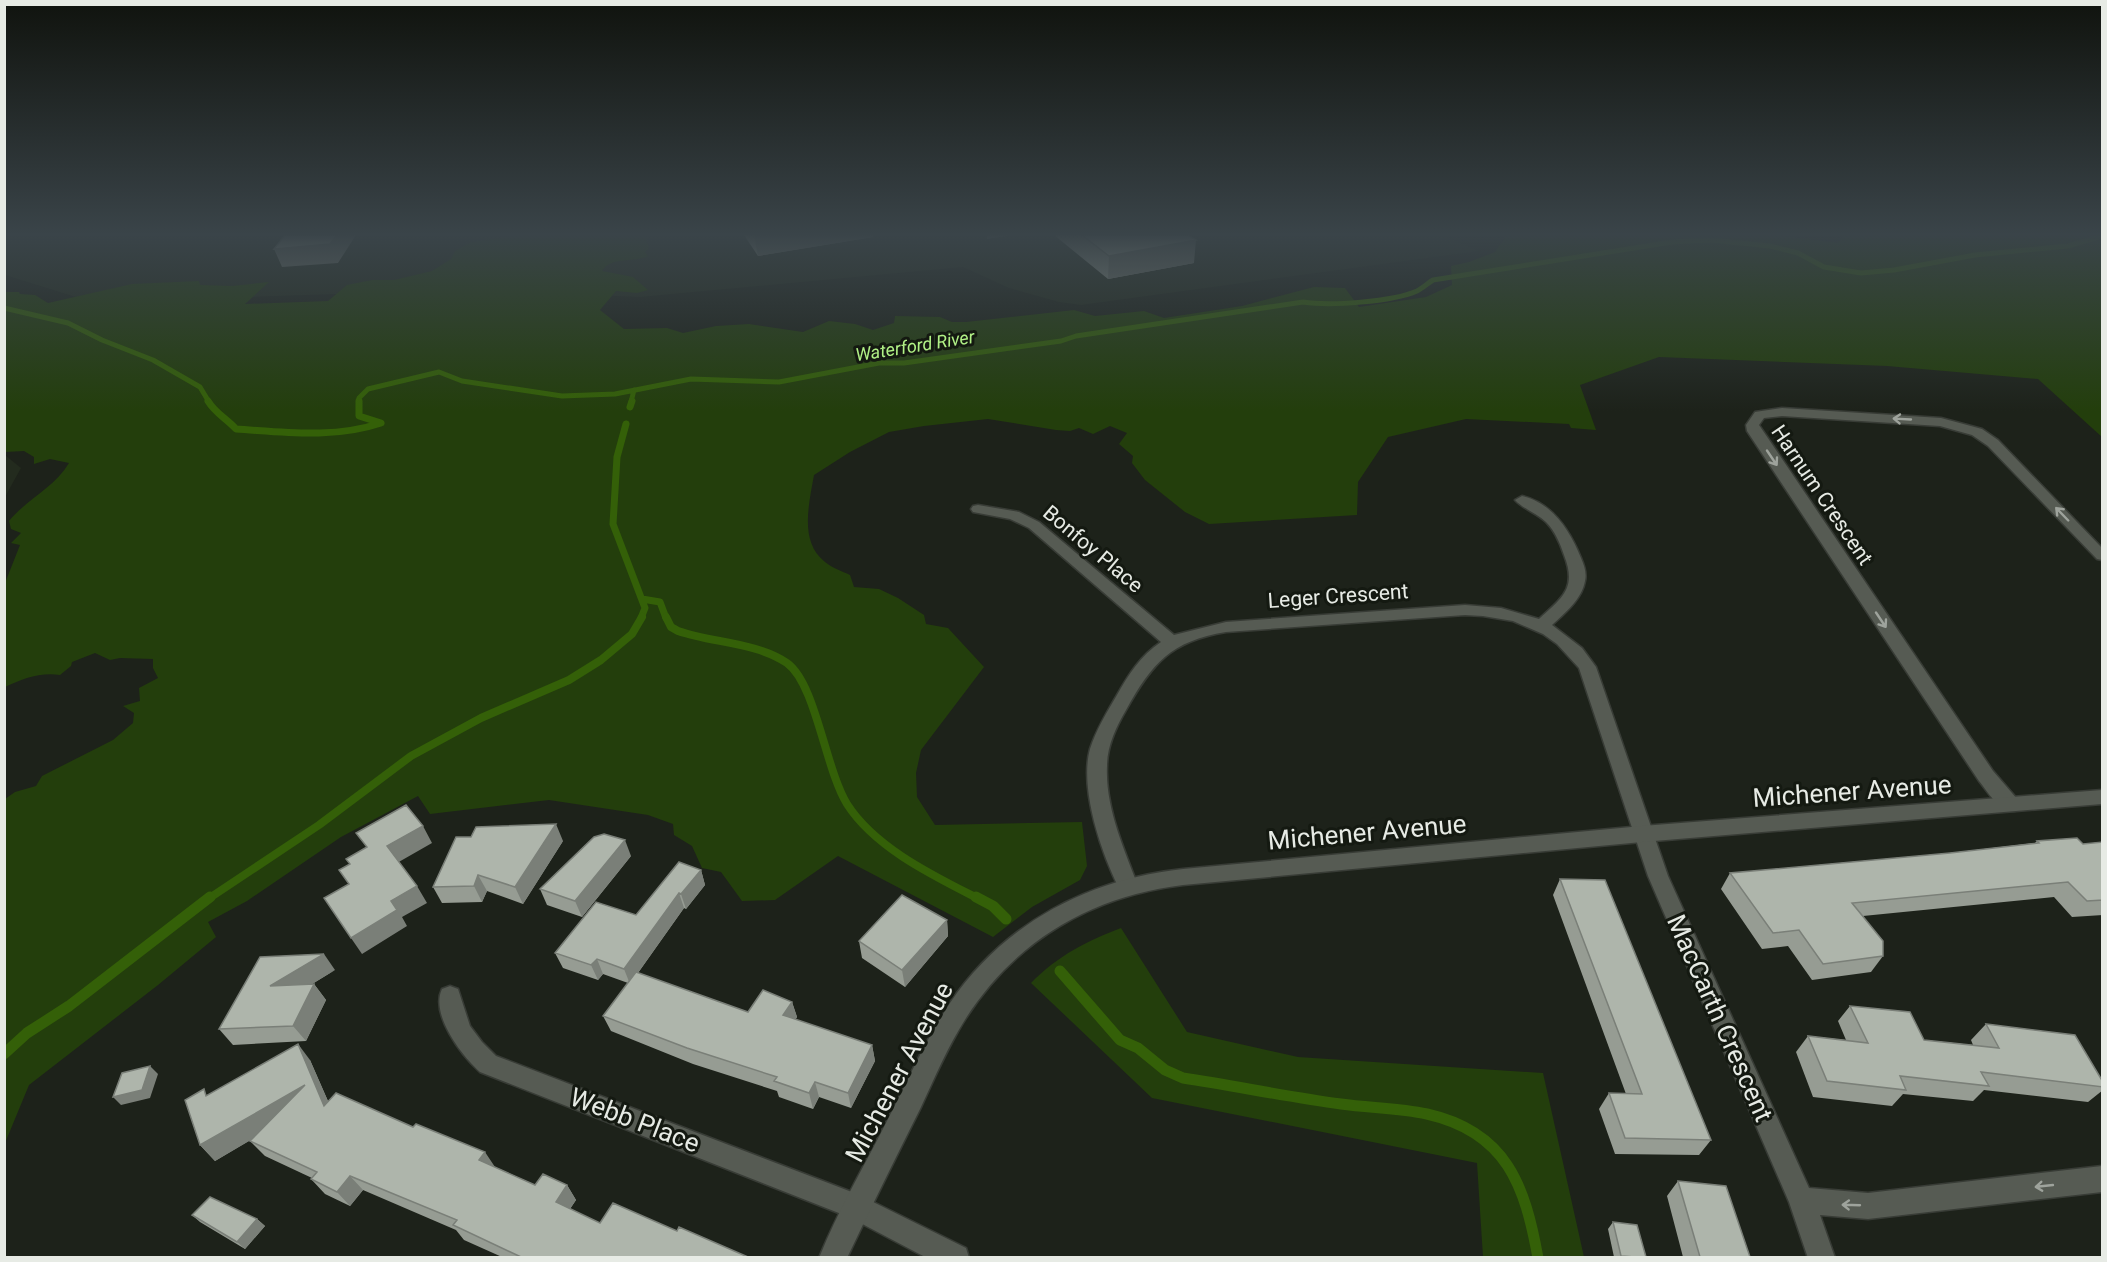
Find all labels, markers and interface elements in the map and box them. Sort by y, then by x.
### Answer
water label: Waterford River [854,326,977,365]
one-way arrow [1893,413,1913,424]
street label: Harnum Crescent [1766,421,1878,570]
one-way arrow [1766,449,1778,466]
street label: Bonfoy Place [1038,500,1148,598]
one-way arrow [2055,506,2069,521]
street label: Leger Crescent [1267,579,1409,613]
one-way arrow [1875,611,1887,627]
street label: Michener Avenue [1752,769,1952,813]
street label: Michener Avenue [1266,808,1468,856]
street label: MacCarth Crescent [1661,910,1779,1126]
street label: Michener Avenue [839,977,959,1167]
street label: Webb Place [566,1082,704,1158]
one-way arrow [2035,1180,2055,1191]
one-way arrow [1841,1199,1861,1211]

